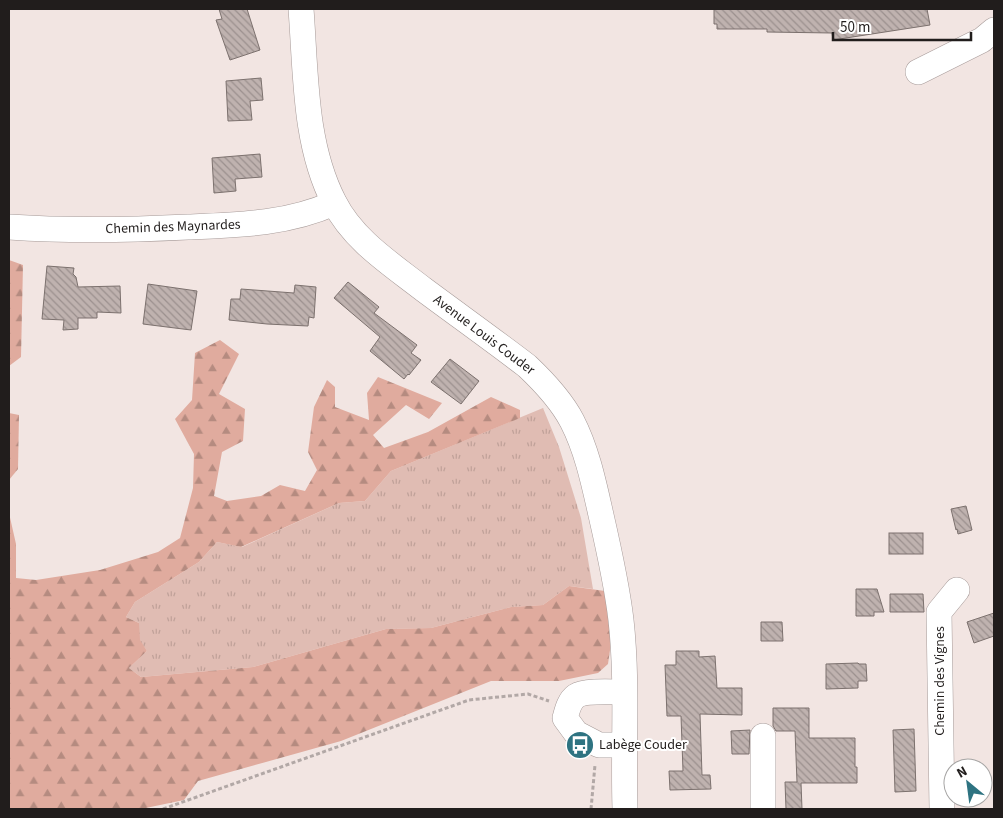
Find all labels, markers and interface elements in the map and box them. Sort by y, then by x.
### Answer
scale bar [833,10,970,42]
text: 50 m [840,17,870,38]
street label: Chemin des Maynardes [105,215,241,239]
street label: Avenue Louis Couder [429,290,539,380]
street label: Chemin des Vignes [930,626,950,736]
bus stop icon: Labège Couder [565,730,595,760]
place label: Labège Couder [599,735,687,755]
north arrow [943,758,993,808]
text: N [953,762,971,784]

